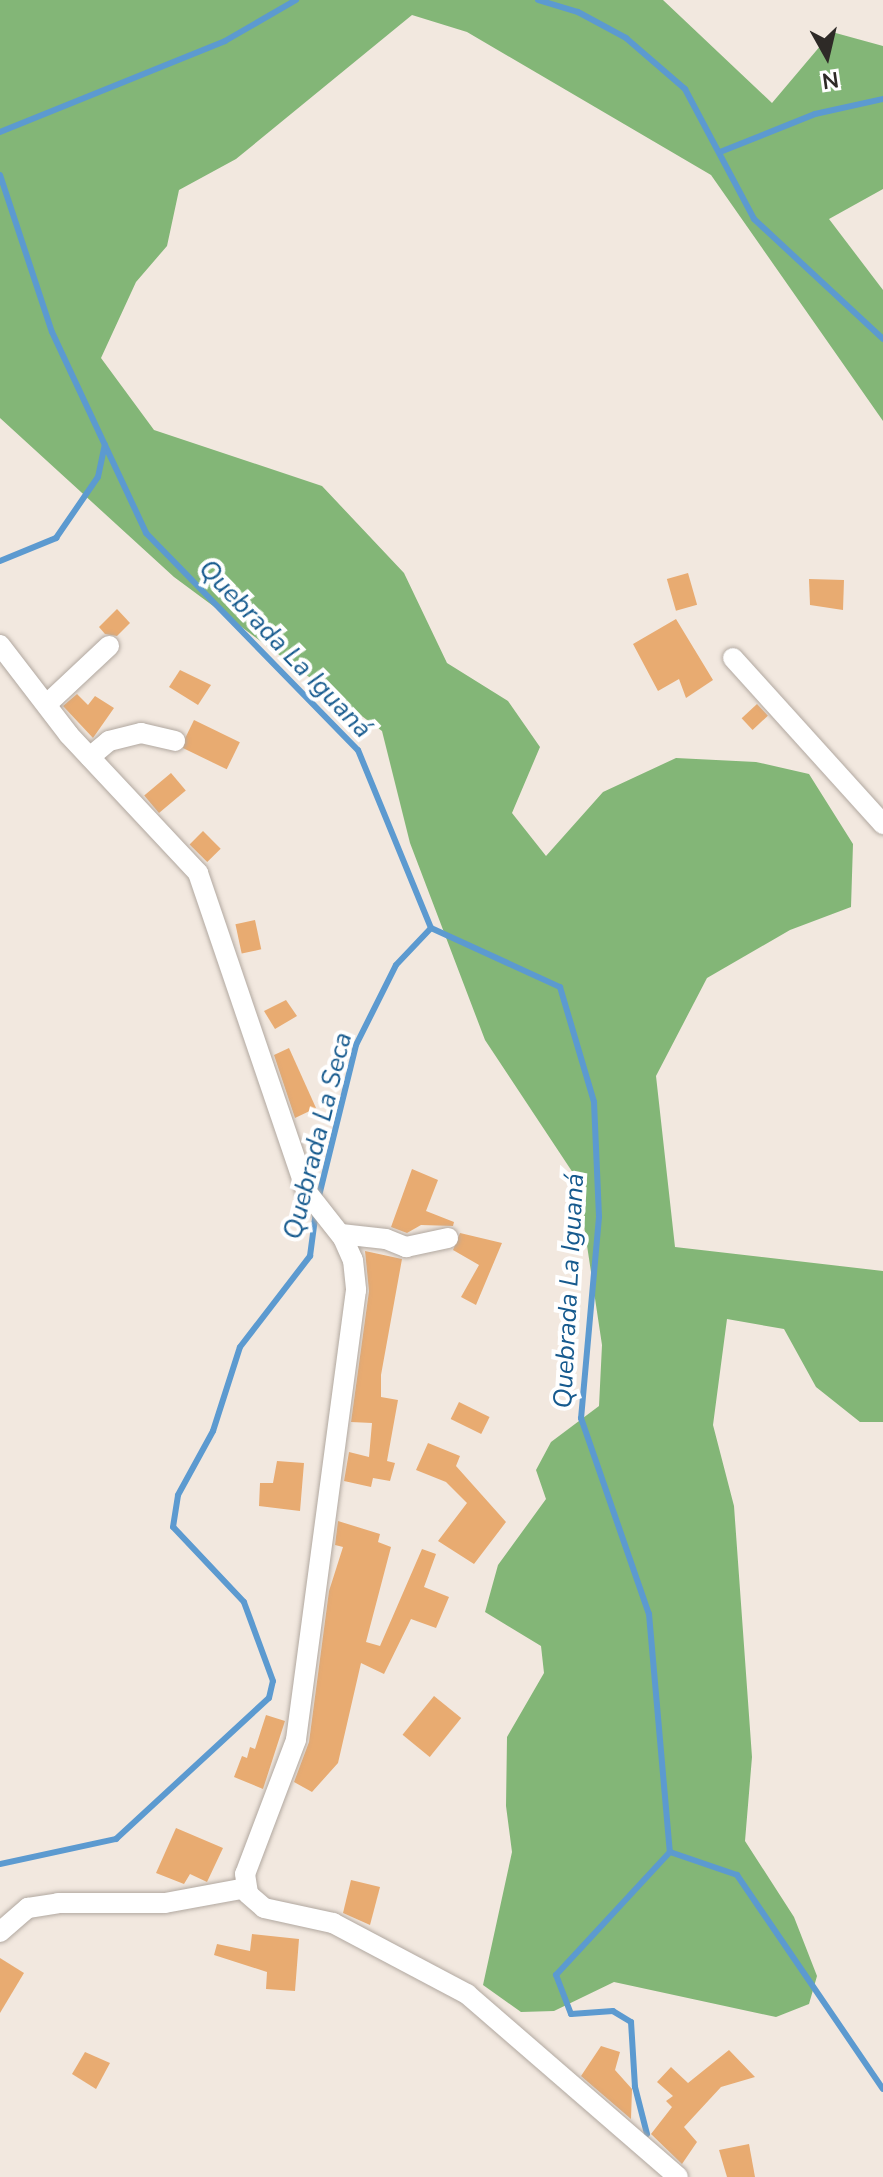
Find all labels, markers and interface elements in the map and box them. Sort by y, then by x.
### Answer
north arrow [787,16,867,96]
text: N [820,64,841,96]
water label: Quebrada La Iguaná [192,553,378,745]
water label: Quebrada La Seca [277,1029,359,1243]
water label: Quebrada La Iguaná [547,1173,591,1409]

